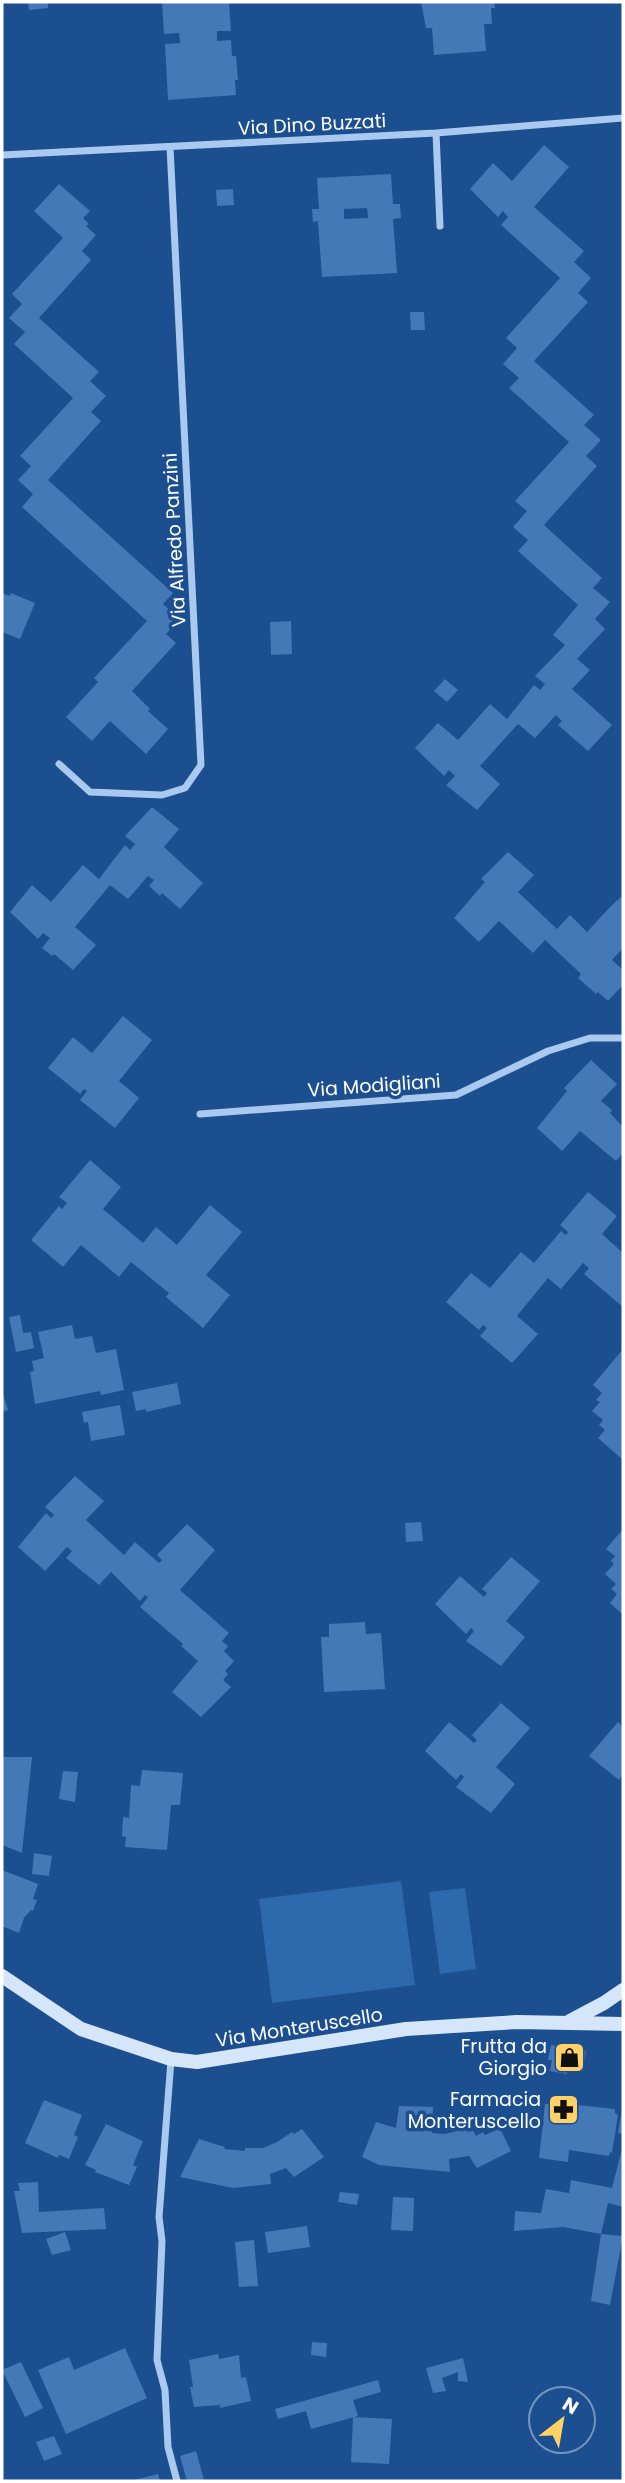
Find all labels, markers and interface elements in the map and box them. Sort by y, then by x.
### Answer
street label: Via Dino Buzzati [237,107,387,142]
street label: Via Alfredo Panzini [156,452,193,628]
street label: Via Modigliani [307,1067,441,1104]
street label: Via Monteruscello [214,2001,385,2054]
place label: Frutta da Giorgio [461,2033,547,2082]
shop icon: Frutta da Giorgio [553,2040,587,2074]
place label: Farmacia Monteruscello [408,2086,541,2135]
pharmacy icon: Farmacia Monteruscello [547,2093,581,2127]
north arrow [527,2385,597,2455]
text: N [557,2391,584,2421]

